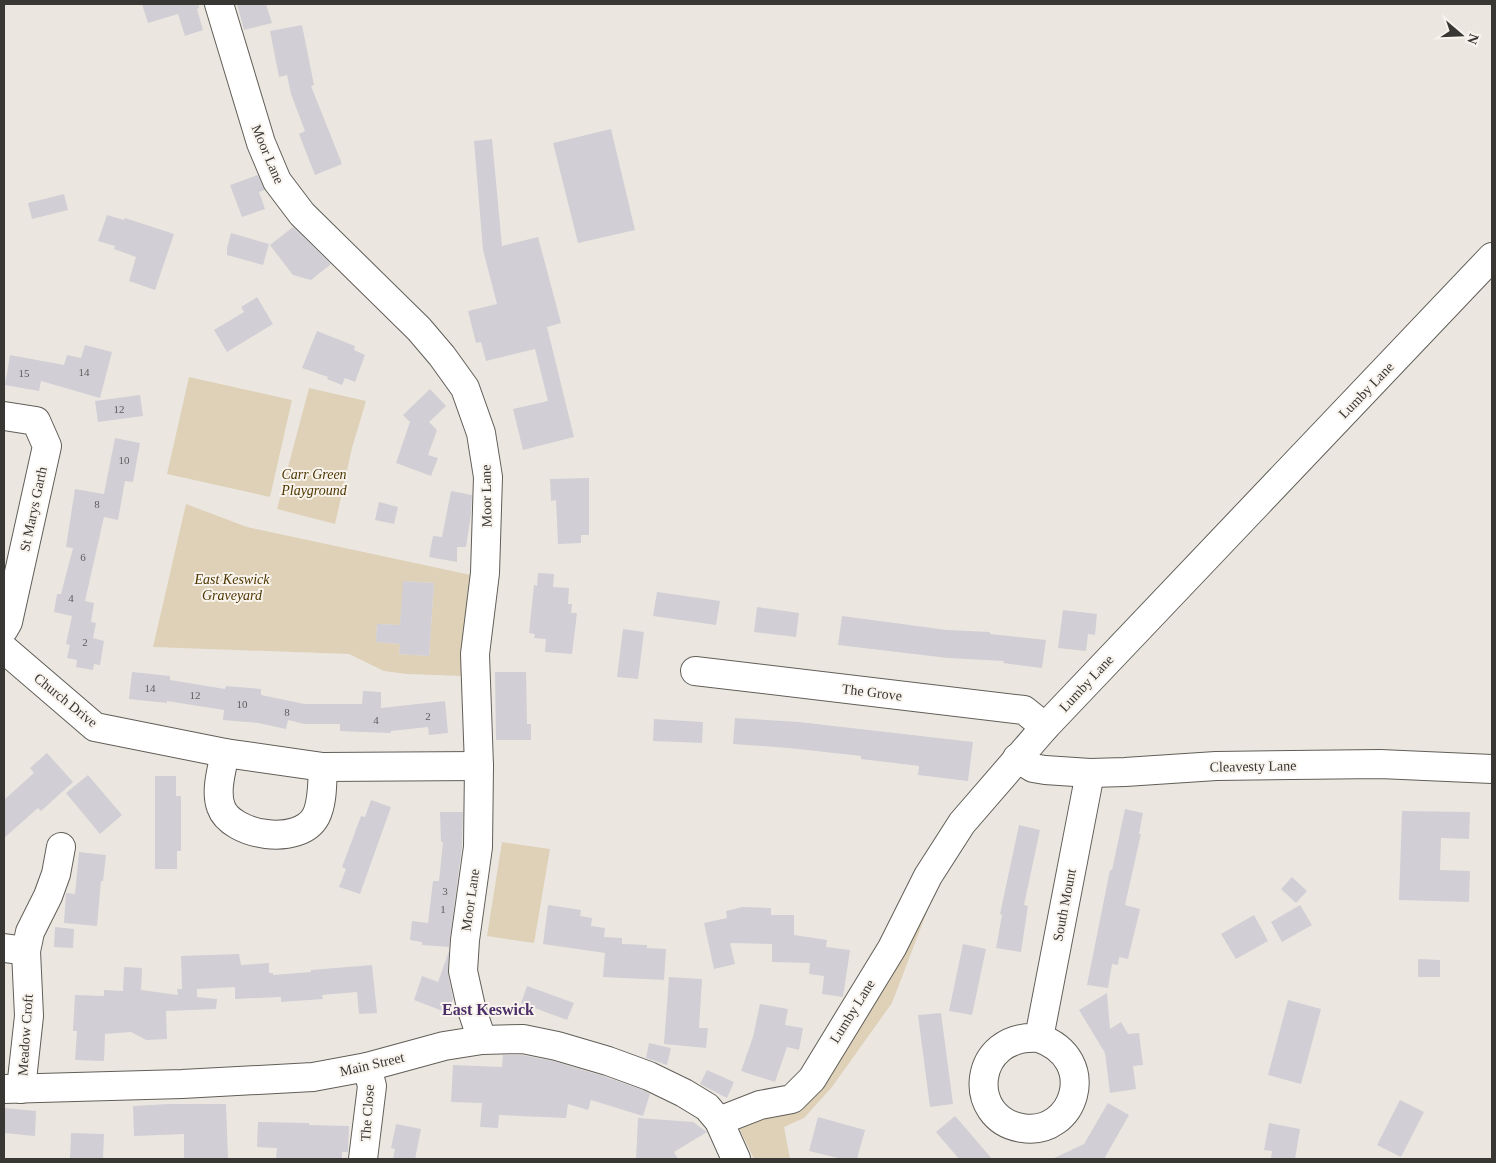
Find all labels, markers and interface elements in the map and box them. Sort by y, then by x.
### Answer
north arrow [1436,10,1486,60]
text: N [1464,32,1482,46]
street label: Moor Lane [248,122,287,186]
street label: Lumby Lane [1336,359,1397,421]
house number: 14 [79,366,90,378]
house number: 15 [19,367,30,379]
house number: 12 [114,403,125,415]
house number: 10 [119,454,130,466]
street label: St Marys Garth [17,465,50,553]
street label: Moor Lane [478,465,495,527]
park label: Carr Green Playground [280,467,348,498]
house number: 8 [94,498,100,510]
house number: 6 [80,551,86,563]
park label: East Keswick Graveyard [193,572,270,603]
house number: 4 [68,592,74,604]
house number: 2 [82,636,88,648]
street label: Lumby Lane [1056,652,1116,715]
street label: Church Drive [31,670,100,730]
street label: The Grove [841,681,903,704]
house number: 14 [145,682,156,694]
house number: 12 [190,689,201,701]
house number: 10 [237,698,248,710]
house number: 8 [284,706,290,718]
house number: 2 [425,710,431,722]
house number: 4 [373,714,379,726]
street label: Cleavesty Lane [1210,758,1296,775]
street label: South Mount [1050,867,1079,943]
street label: Moor Lane [459,868,482,932]
house number: 3 [442,885,448,897]
house number: 1 [440,903,446,915]
street label: Lumby Lane [827,977,878,1046]
street label: Meadow Croft [15,993,36,1076]
district label: East Keswick [442,1001,534,1018]
street label: Main Street [338,1050,406,1079]
street label: The Close [358,1084,377,1142]

